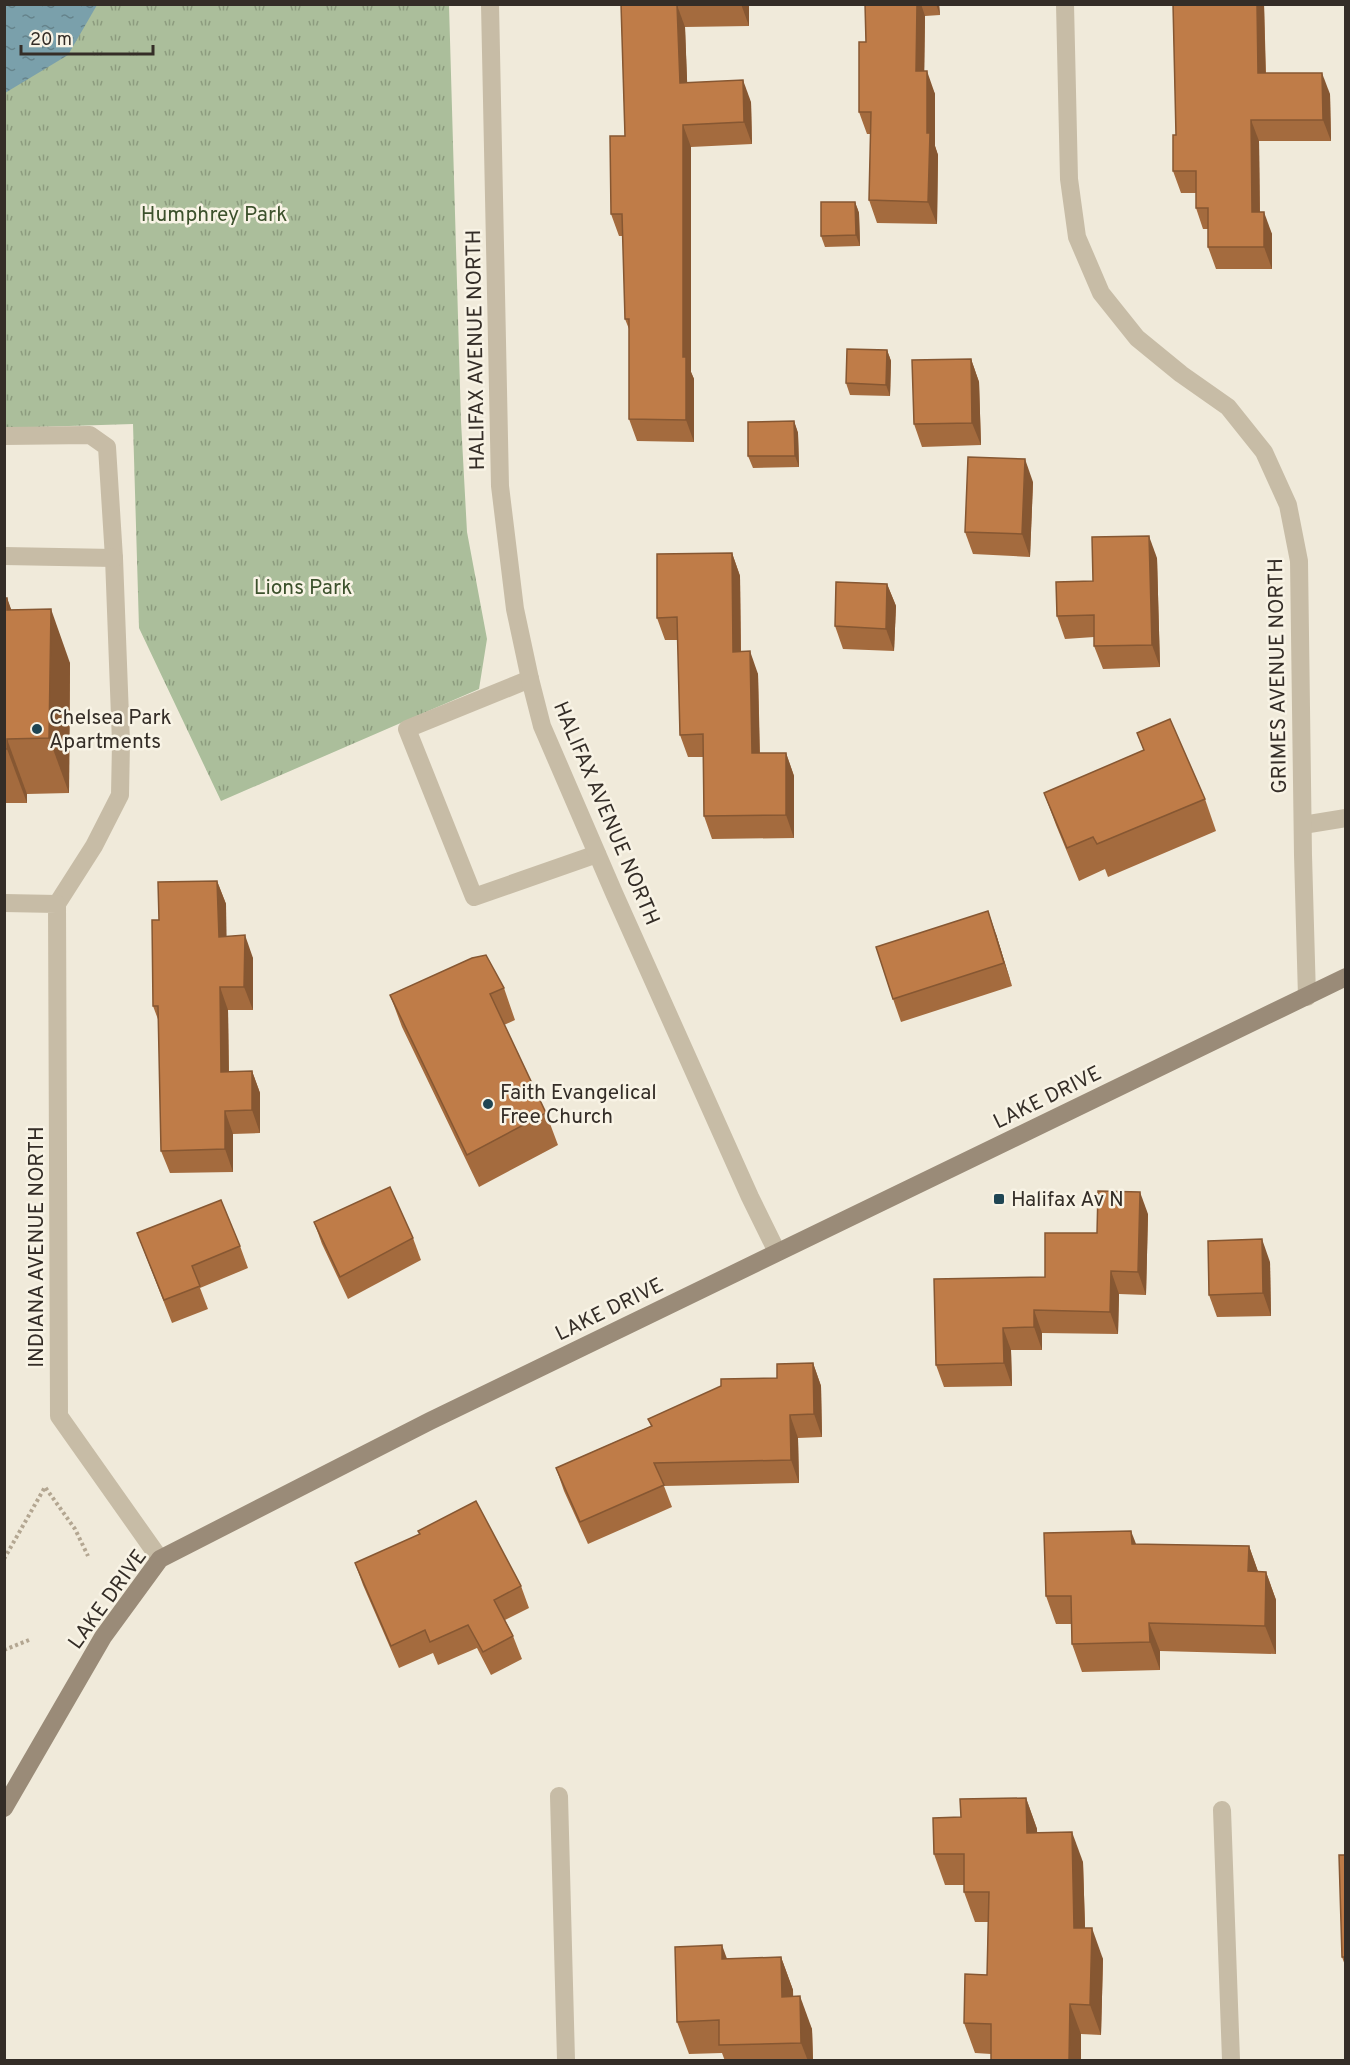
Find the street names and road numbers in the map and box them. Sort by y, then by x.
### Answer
street label: HALIFAX AVENUE NORTH [461,229,492,471]
street label: GRIMES AVENUE NORTH [1263,558,1294,794]
street label: HALIFAX AVENUE NORTH [546,697,665,930]
street label: LAKE DRIVE [989,1061,1106,1136]
street label: INDIANA AVENUE NORTH [24,1126,51,1368]
street label: LAKE DRIVE [551,1273,668,1348]
street label: LAKE DRIVE [63,1545,154,1655]

